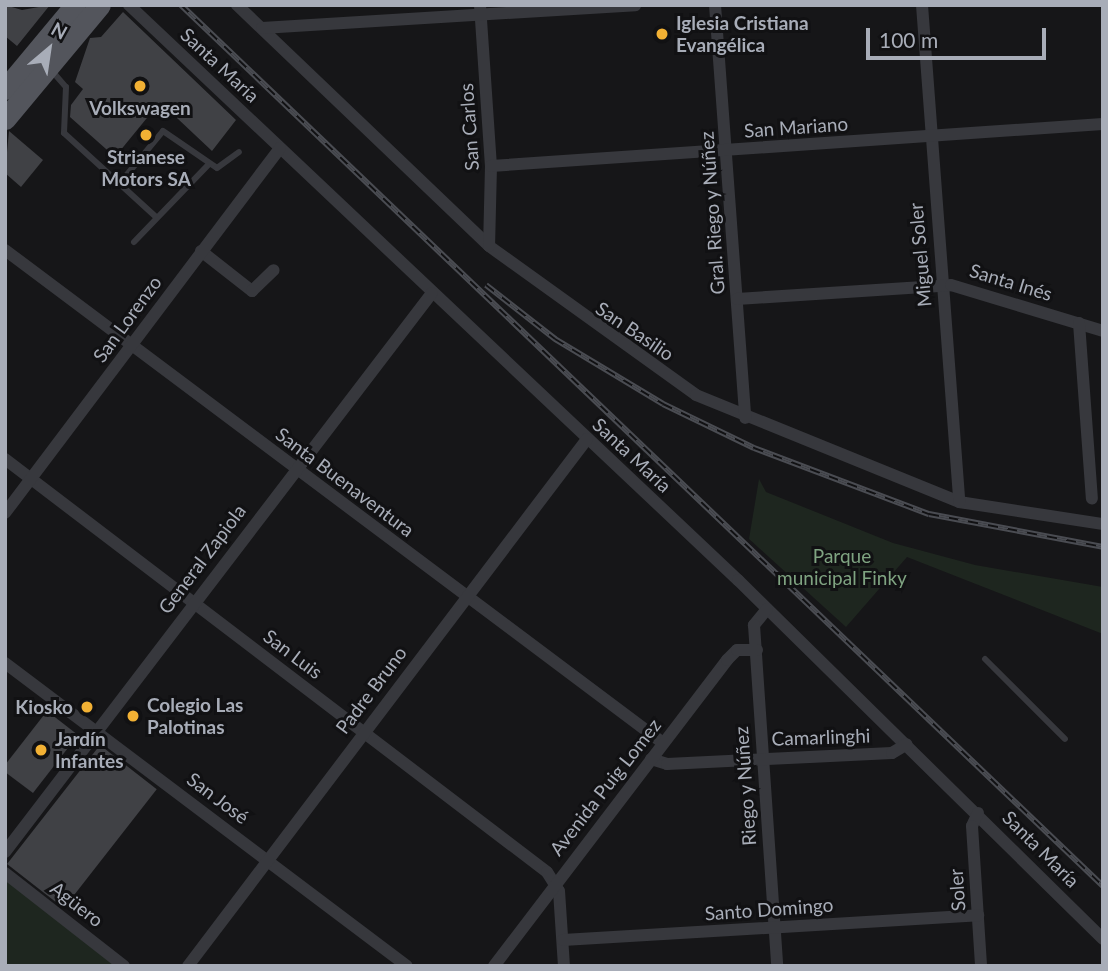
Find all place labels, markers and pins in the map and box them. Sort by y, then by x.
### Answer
place label: Iglesia Cristiana Evangélica [676,12,809,56]
marker: Iglesia Cristiana Evangélica [654,26,670,42]
marker: Volkswagen [132,78,148,94]
place label: Volkswagen [89,97,191,119]
marker: Strianese Motors SA [138,127,154,143]
place label: Strianese Motors SA [101,146,191,190]
place label: Colegio Las Palotinas [147,694,243,738]
place label: Kiosko [15,696,73,718]
marker: Kiosko [79,699,95,715]
marker: Colegio Las Palotinas [125,708,141,724]
place label: Jardín Infantes [55,728,124,772]
marker: Jardín Infantes [33,742,49,758]

